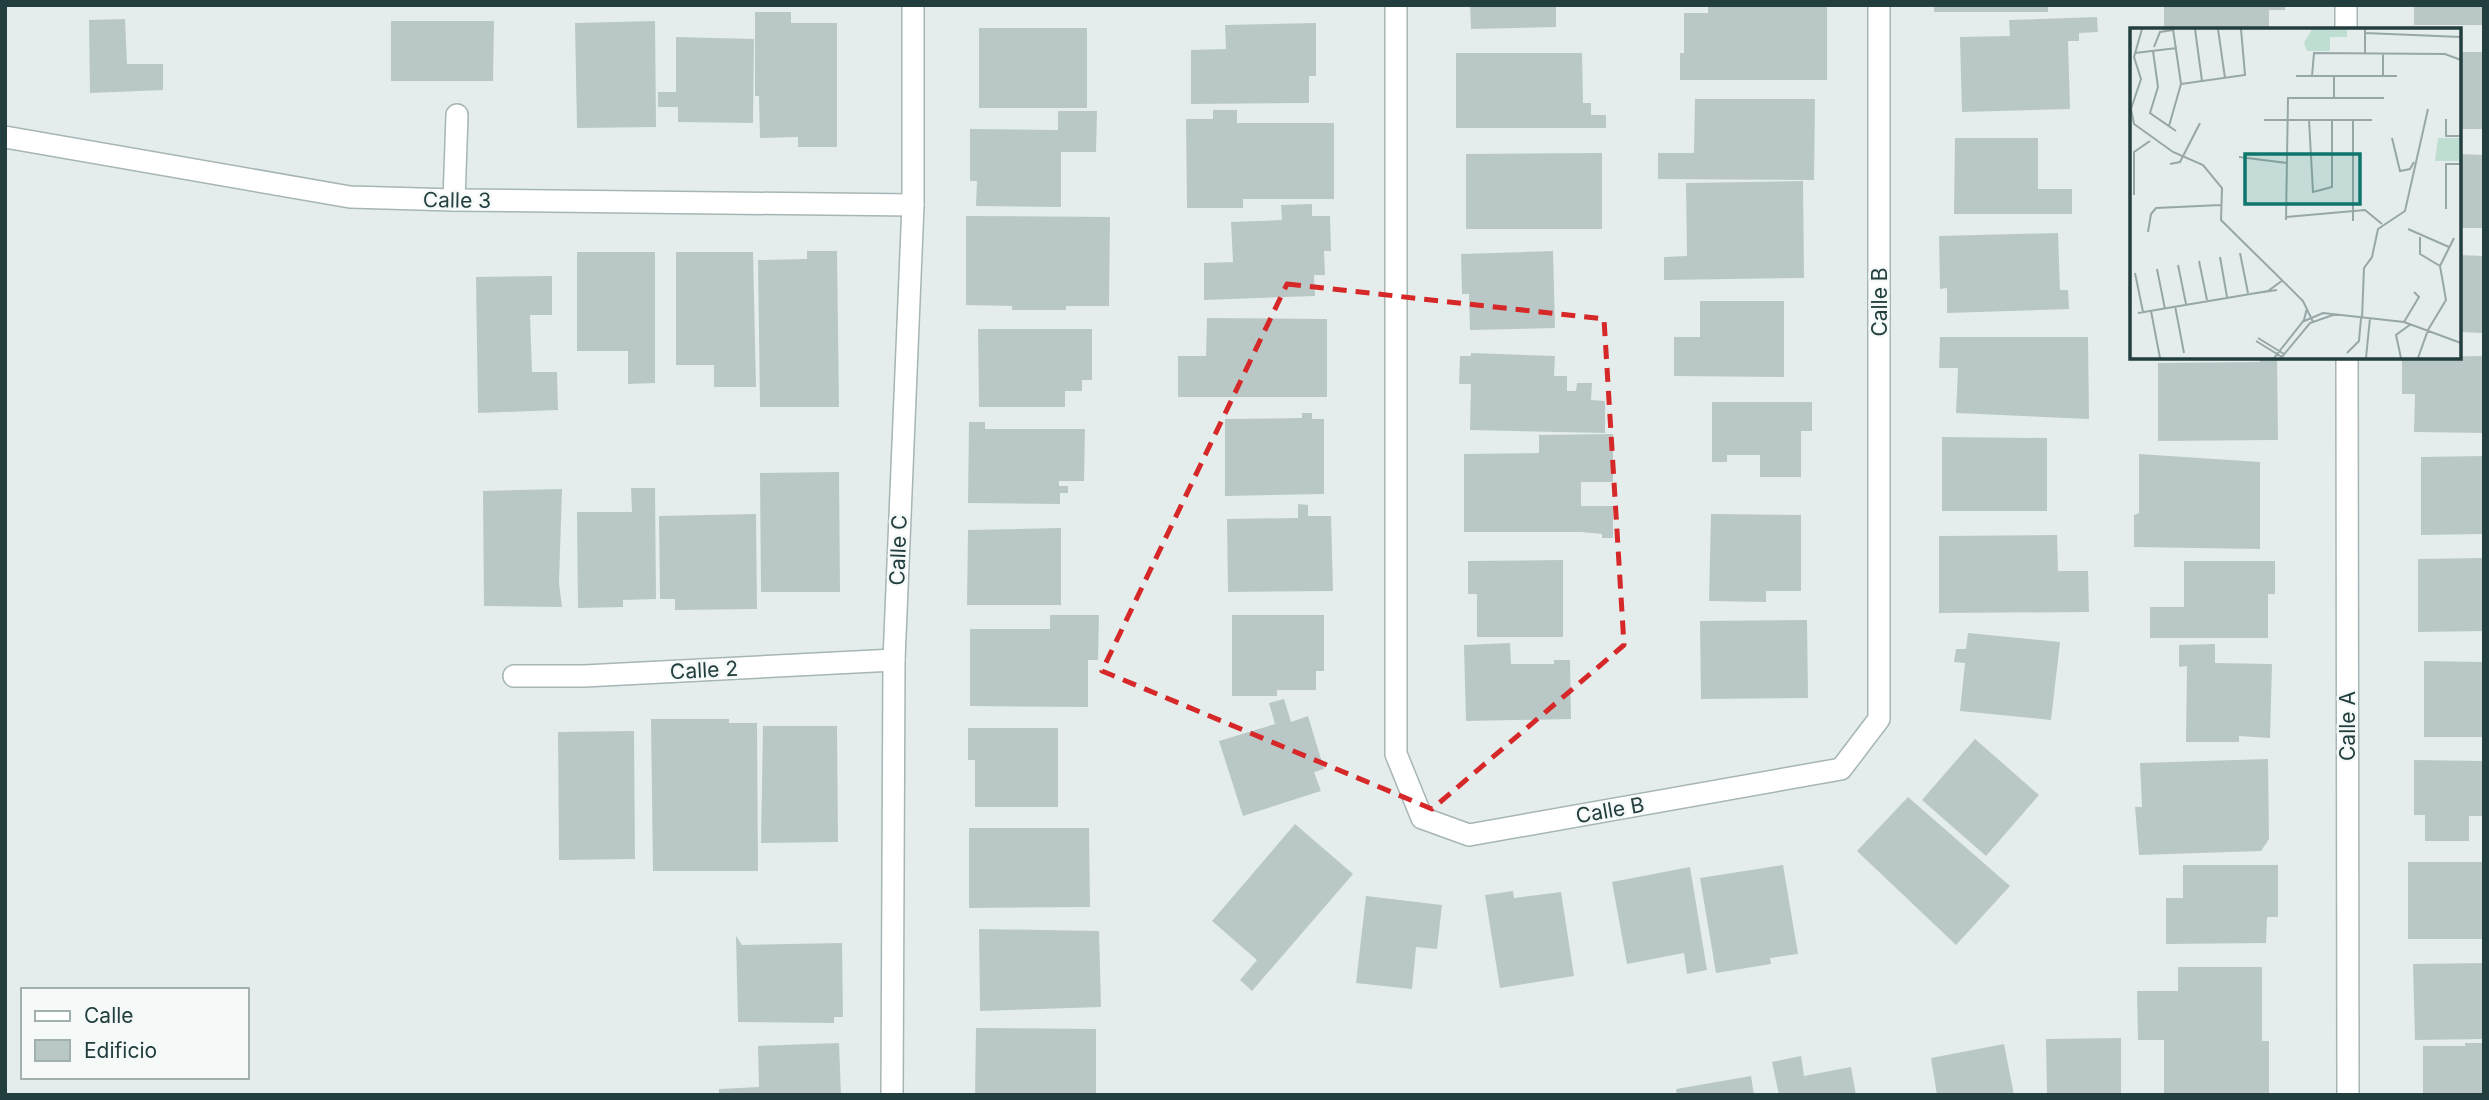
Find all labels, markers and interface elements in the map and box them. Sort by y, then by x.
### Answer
inset map [2130,28,2461,359]
street label: Calle 3 [423,187,491,213]
street label: Calle B [1867,267,1892,337]
street label: Calle C [884,514,912,586]
street label: Calle 2 [669,656,739,684]
street label: Calle A [2335,691,2360,761]
street label: Calle B [1574,792,1646,828]
legend [21,988,248,1079]
text: Calle [84,1003,134,1028]
text: Edificio [84,1038,157,1063]

